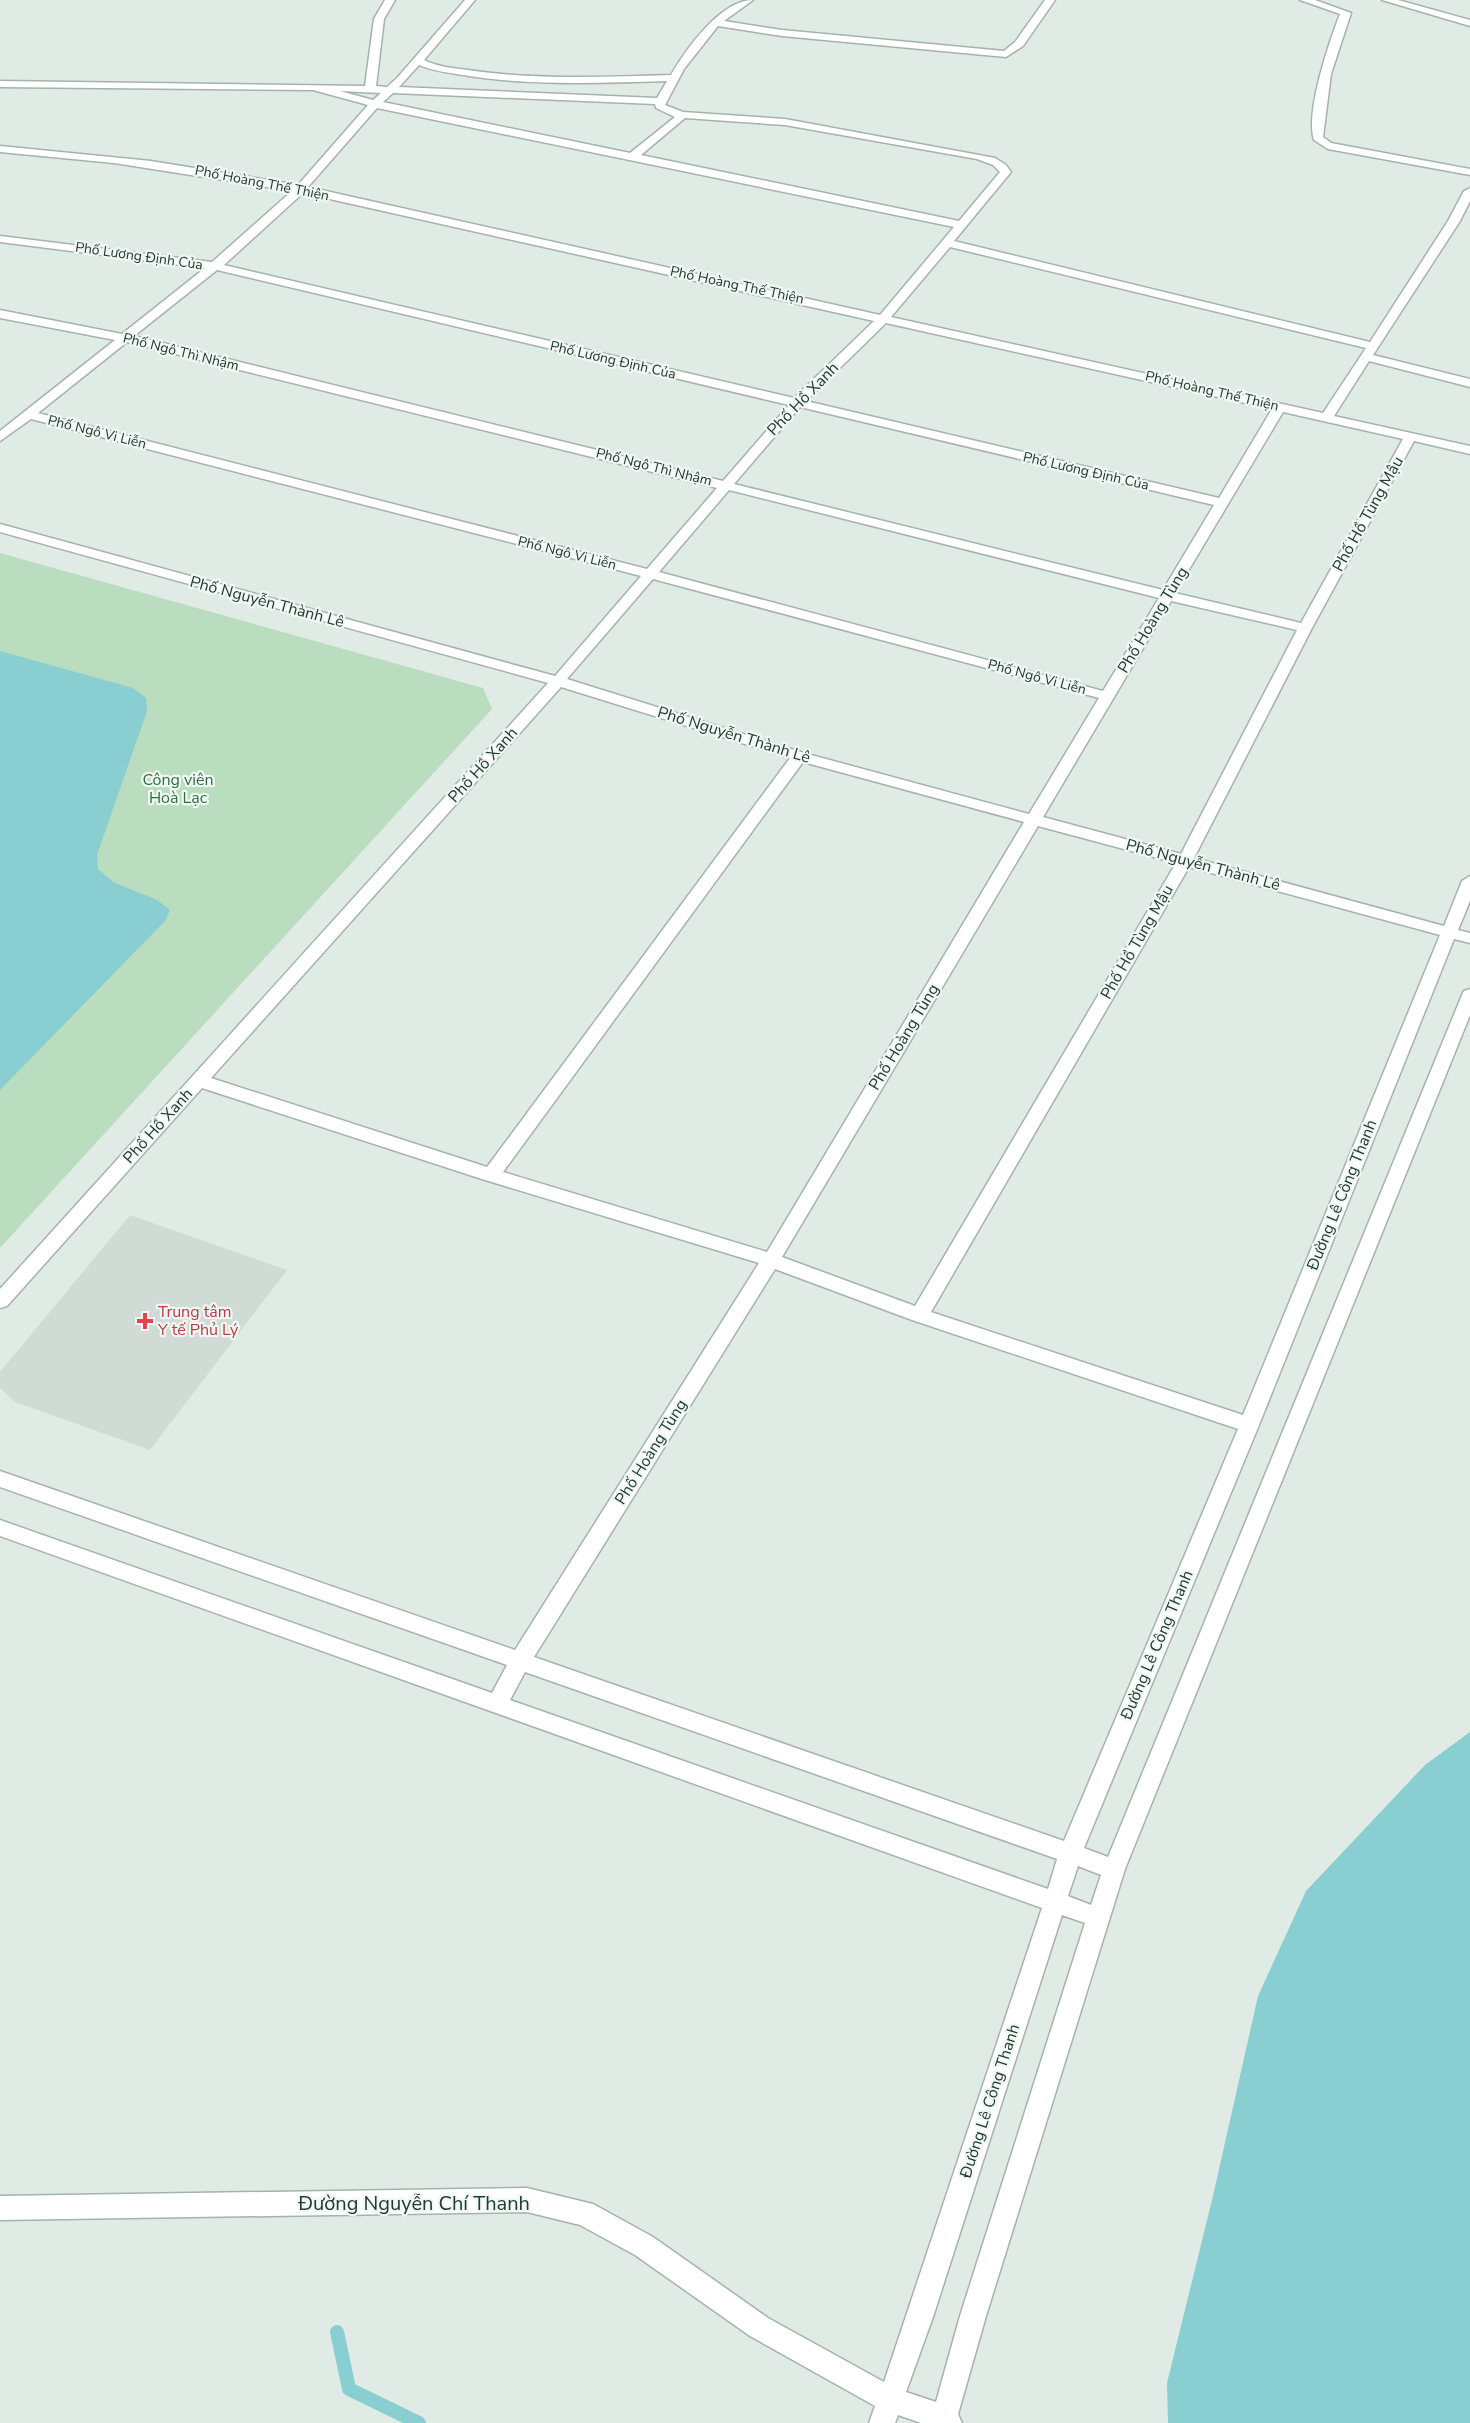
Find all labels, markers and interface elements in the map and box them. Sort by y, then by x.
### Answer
street label: Phố Hoàng Thế Thiện [193,161,331,205]
street label: Phố Lương Định Của [74,238,204,274]
street label: Phố Hoàng Thế Thiện [668,262,806,308]
street label: Phố Ngô Thì Nhậm [121,328,241,376]
street label: Phố Lương Định Của [548,336,678,384]
street label: Phố Hồ Xanh [762,357,844,441]
street label: Phố Hoàng Thế Thiện [1143,366,1281,416]
street label: Phố Ngô Vi Liễn [46,411,148,453]
street label: Phố Ngô Thì Nhậm [594,443,714,491]
street label: Phố Lương Định Của [1021,447,1151,495]
street label: Phố Hồ Tùng Mậu [1327,452,1409,576]
street label: Phố Ngô Vi Liễn [516,532,618,574]
street label: Phố Hoàng Tùng [1113,563,1193,677]
street label: Phố Nguyễn Thành Lê [187,571,347,633]
street label: Phố Ngô Vi Liễn [986,655,1088,699]
street label: Phố Nguyễn Thành Lê [655,701,813,769]
street label: Phố Hồ Xanh [443,723,523,807]
park label: Công viên Hoà Lạc [142,769,214,809]
street label: Phố Nguyễn Thành Lê [1123,834,1283,896]
street label: Phố Hồ Tùng Mậu [1095,881,1179,1003]
street label: Phố Hoàng Tùng [864,980,944,1094]
street label: Phố Hồ Xanh [118,1084,198,1168]
street label: Đường Lê Công Thanh [1301,1116,1382,1275]
place label: Trung tâm Y tế Phủ Lý [157,1301,239,1341]
marker: Trung tâm Y tế Phủ Lý [136,1312,154,1330]
street label: Phố Hoàng Tùng [610,1395,692,1509]
street label: Đường Lê Công Thanh [1115,1567,1199,1724]
street label: Đường Lê Công Thanh [954,2021,1025,2182]
street label: Đường Nguyễn Chí Thanh [297,2190,530,2217]

